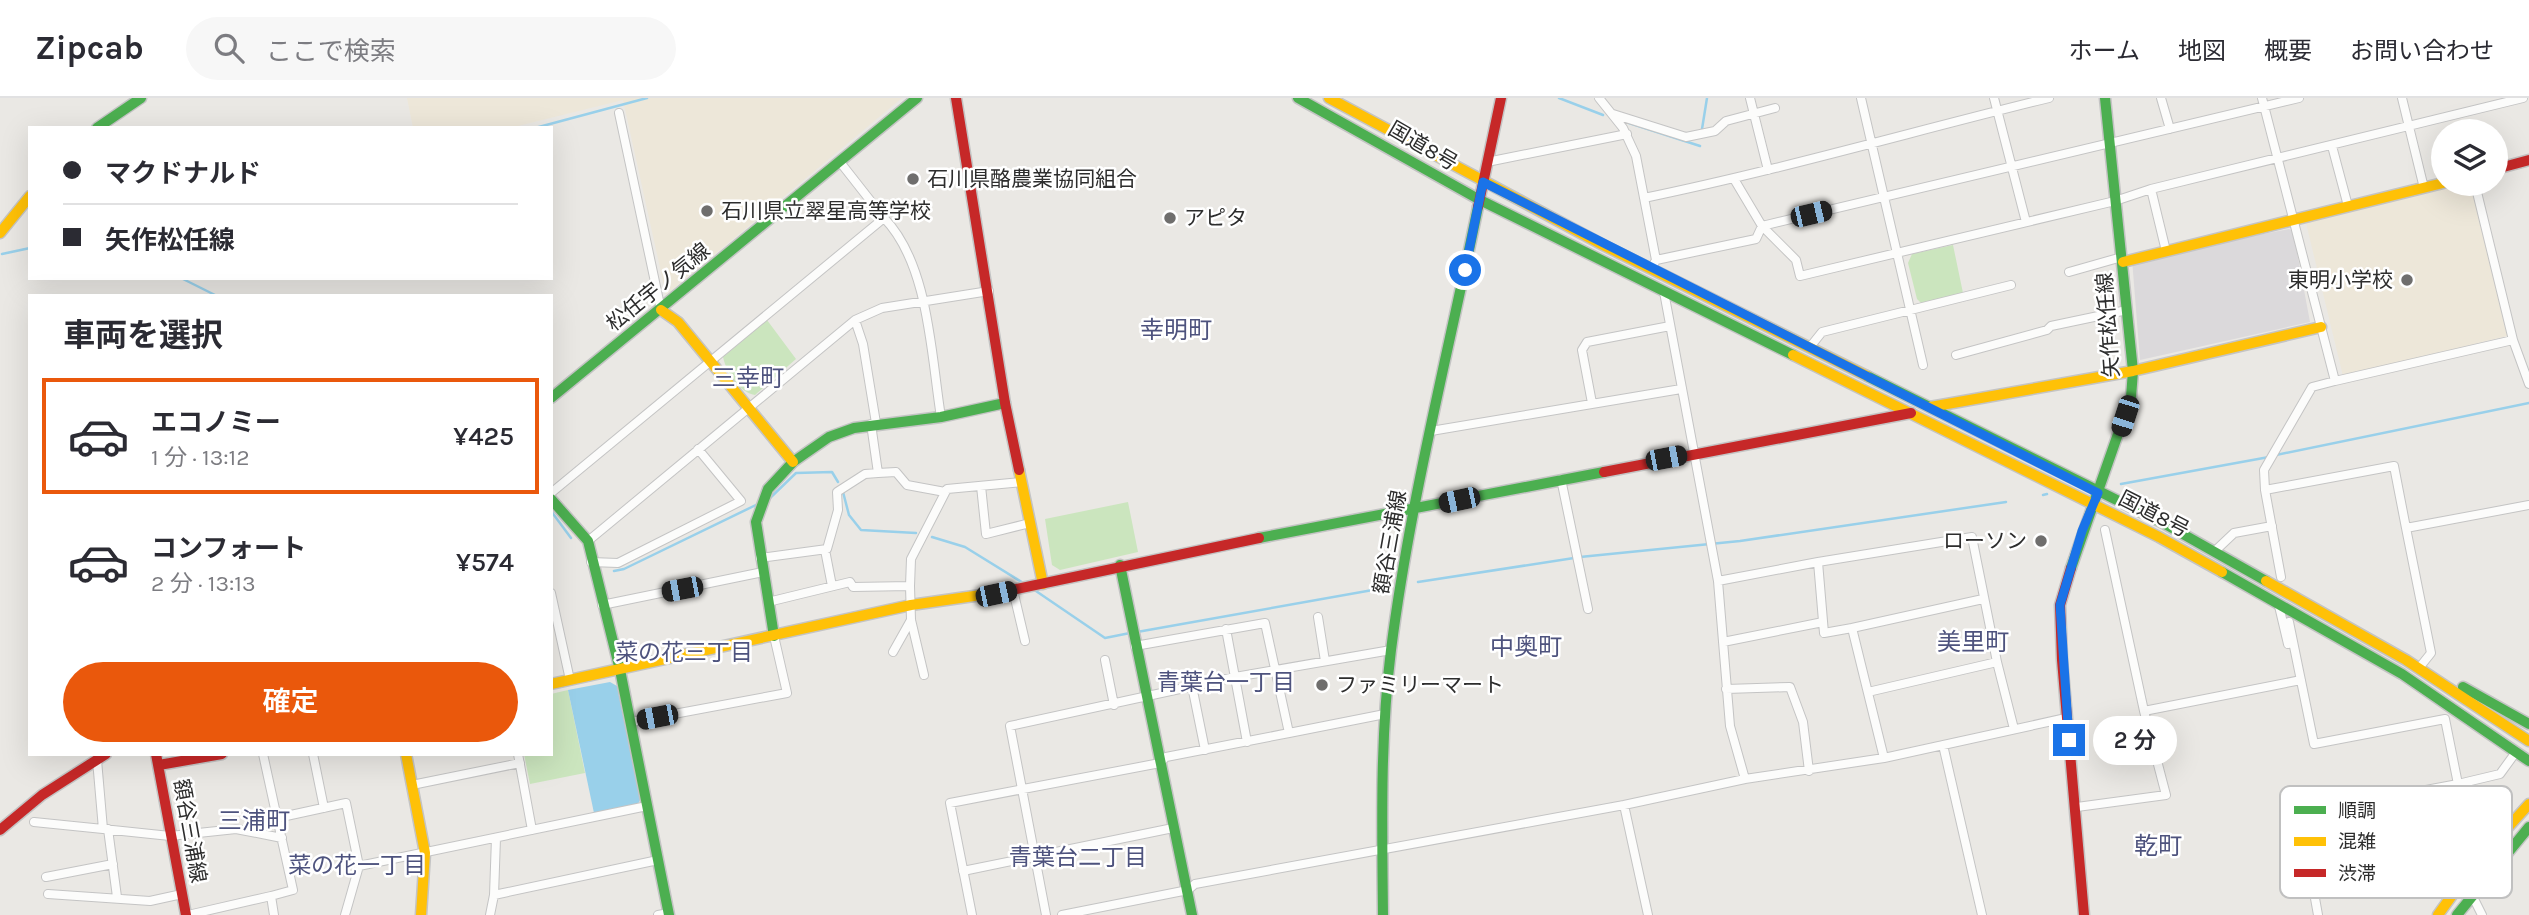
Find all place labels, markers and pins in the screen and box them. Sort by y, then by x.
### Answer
place label: 石川県酪農業協同組合 [927,167,1137,191]
marker: 石川県酪農業協同組合 [905,171,921,187]
place label: 石川県立翠星高等学校 [721,199,931,223]
marker: 石川県立翠星高等学校 [699,203,715,219]
place label: アピタ [1184,206,1247,230]
marker: アピタ [1162,210,1178,226]
place label: 東明小学校 [2288,268,2393,292]
marker: 東明小学校 [2399,272,2415,288]
place label: ローソン [1943,529,2027,553]
marker: ローソン [2033,533,2049,549]
place label: ファミリーマート [1336,673,1504,697]
marker: ファミリーマート [1314,677,1330,693]

